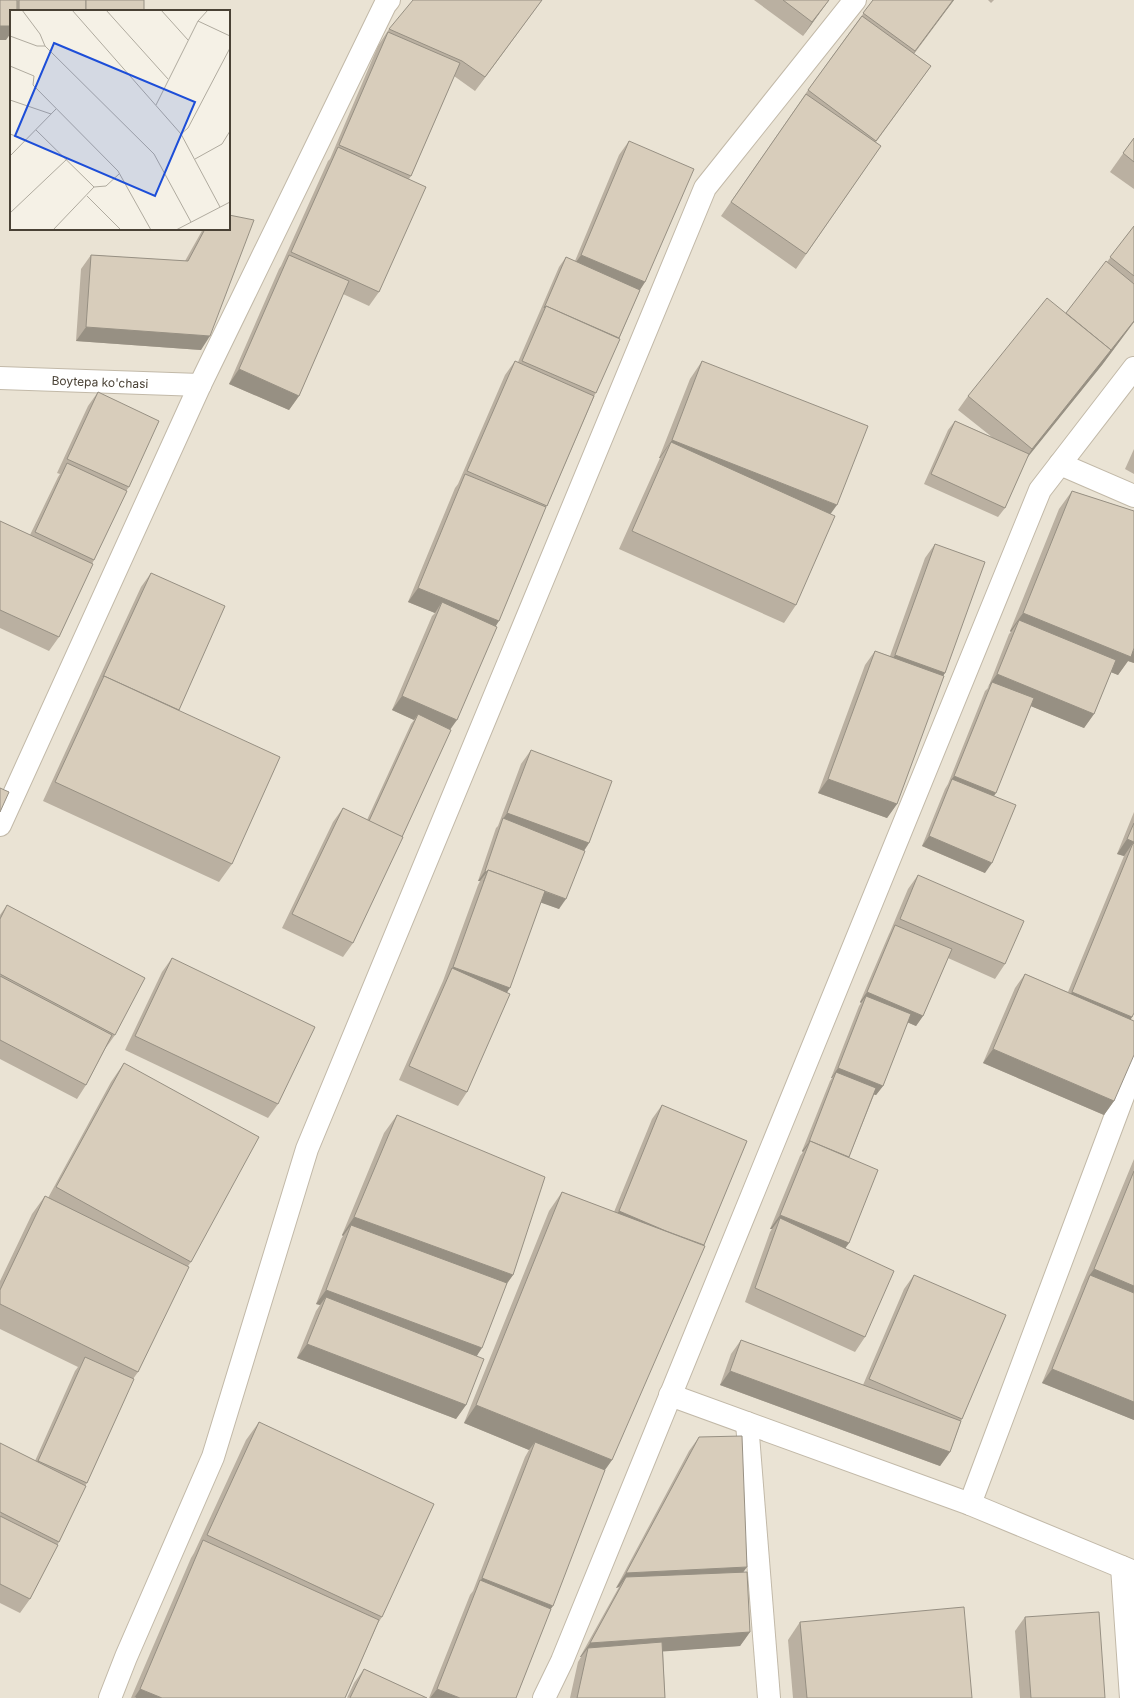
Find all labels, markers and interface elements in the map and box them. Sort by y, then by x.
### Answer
inset map [10,10,230,230]
street label: Boytepa ko'chasi [51,373,149,391]

